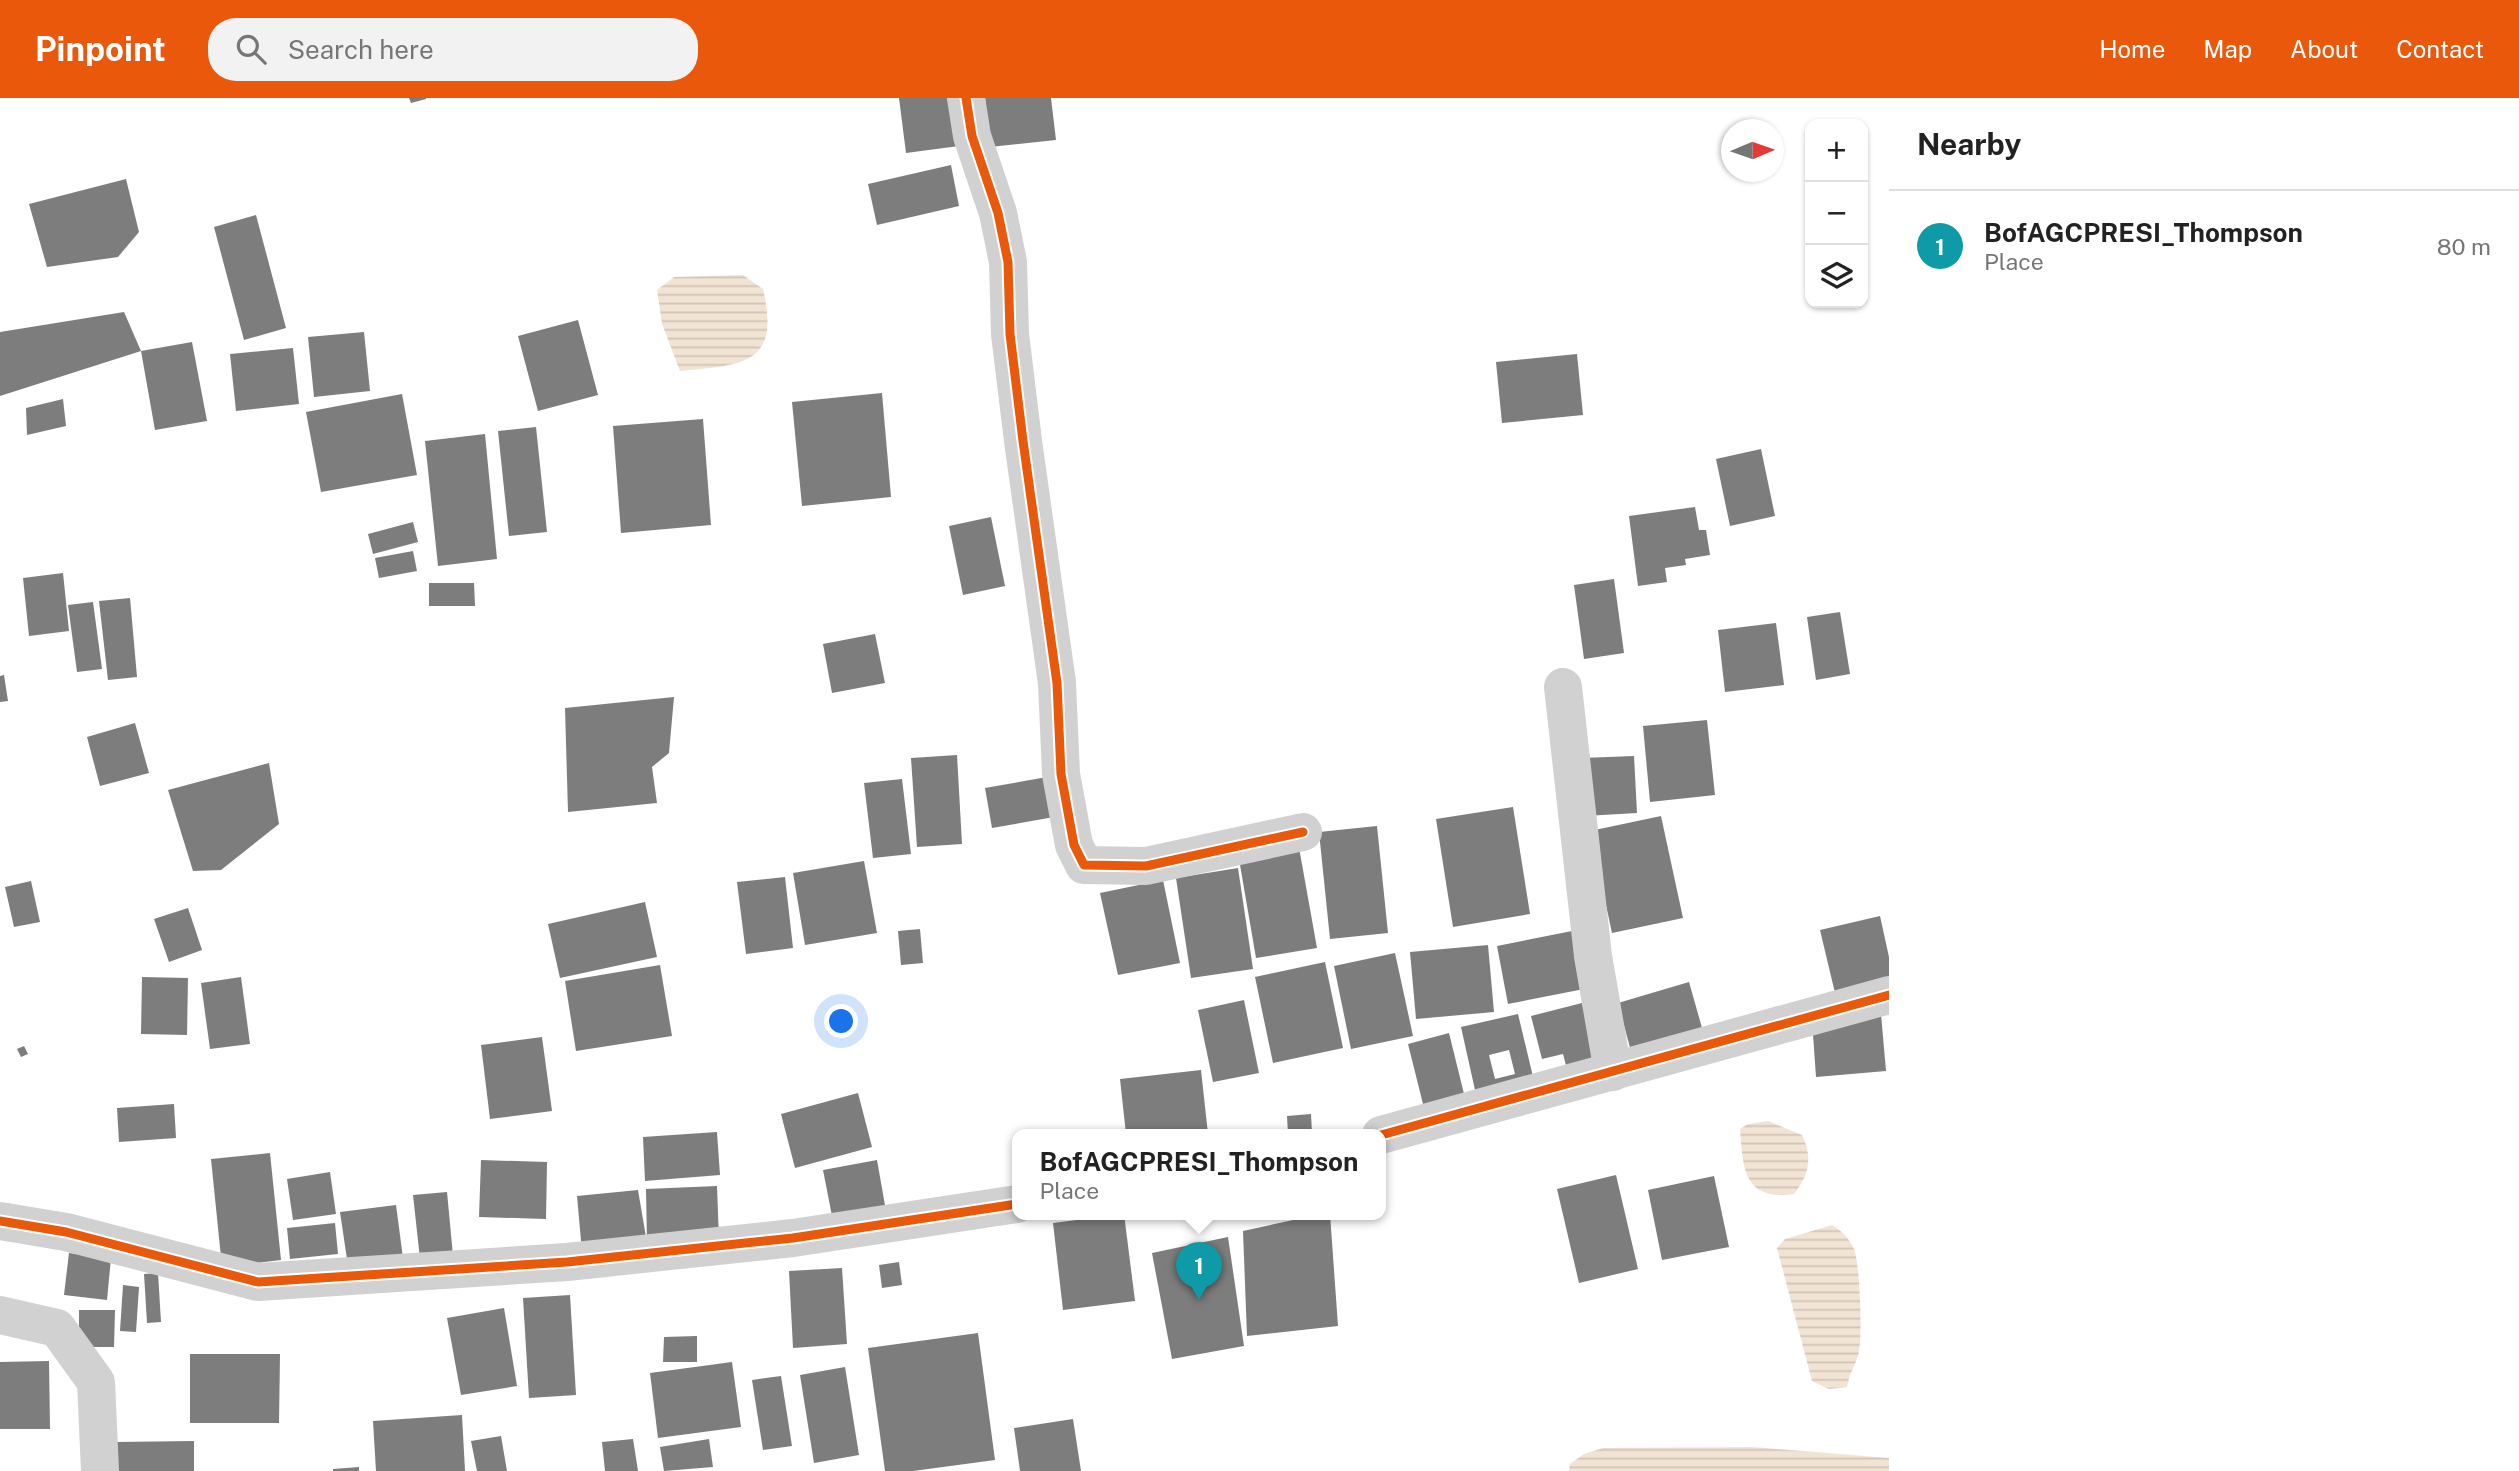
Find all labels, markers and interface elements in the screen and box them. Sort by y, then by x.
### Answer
search box [208,18,698,81]
text: Pinpoint [35,30,166,68]
icon: search [232,30,270,68]
text: Search here [288,34,434,65]
text: Home [2099,35,2165,63]
text: Map [2203,35,2252,63]
text: About [2290,35,2358,63]
text: Contact [2396,35,2484,63]
north arrow [1721,119,1784,182]
map controls [1805,119,1868,308]
button: + [1805,119,1868,182]
text: Nearby [1917,126,2021,162]
button: − [1805,182,1868,245]
text: BofAGCPRESI_Thompson [1984,217,2303,248]
text: 1 [1935,233,1945,260]
text: 80 m [2437,233,2491,260]
button: layers [1805,245,1868,308]
text: Place [1984,248,2044,275]
your location [824,1004,858,1038]
popup [1012,1129,1386,1220]
text: BofAGCPRESI_Thompson [1040,1146,1358,1177]
text: Place [1040,1177,1099,1204]
pin: 1 [1176,1242,1222,1300]

